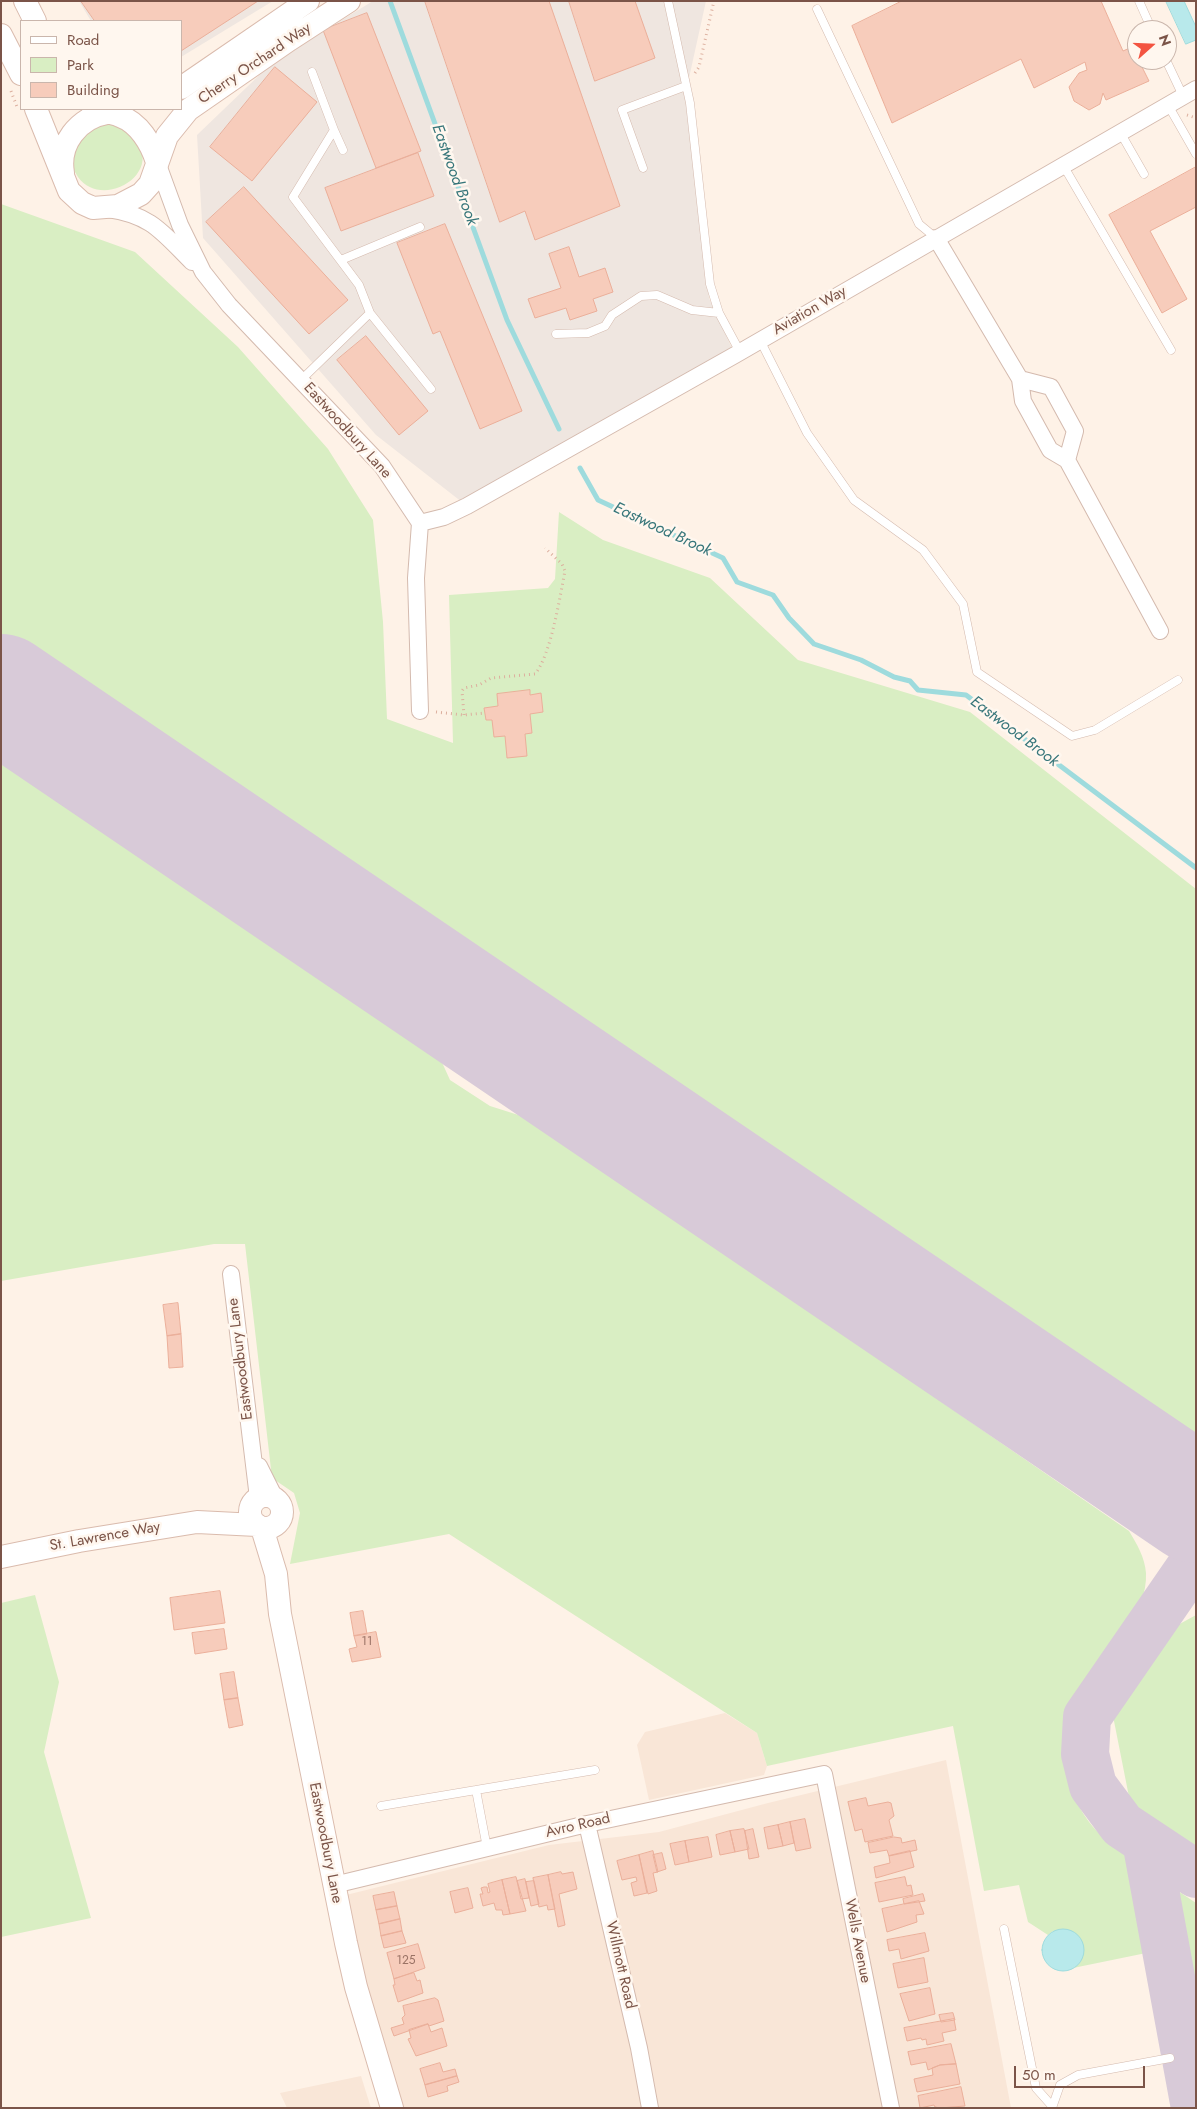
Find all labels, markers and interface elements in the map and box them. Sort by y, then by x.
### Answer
legend [20,20,182,110]
street label: Cherry Orchard Way [195,20,315,108]
north arrow [1127,20,1177,70]
text: Road [67,29,99,51]
text: N [1154,32,1176,49]
text: Park [67,54,94,76]
text: Building [67,79,119,101]
water label: Eastwood Brook [427,122,481,228]
street label: Aviation Way [770,283,850,339]
street label: Eastwoodbury Lane [299,379,395,483]
water label: Eastwood Brook [610,499,714,561]
water label: Eastwood Brook [966,692,1062,772]
street label: Eastwoodbury Lane [225,1297,257,1421]
street label: St. Lawrence Way [48,1518,162,1556]
house number: 11 [362,1635,372,1649]
street label: Eastwoodbury Lane [304,1781,346,1905]
street label: Avro Road [544,1810,612,1842]
street label: Wells Avenue [840,1897,874,1985]
street label: Willmott Road [601,1919,639,2011]
house number: 125 [397,1954,415,1968]
scale bar [1017,2056,1148,2088]
text: 50 m [1022,2064,1056,2086]

